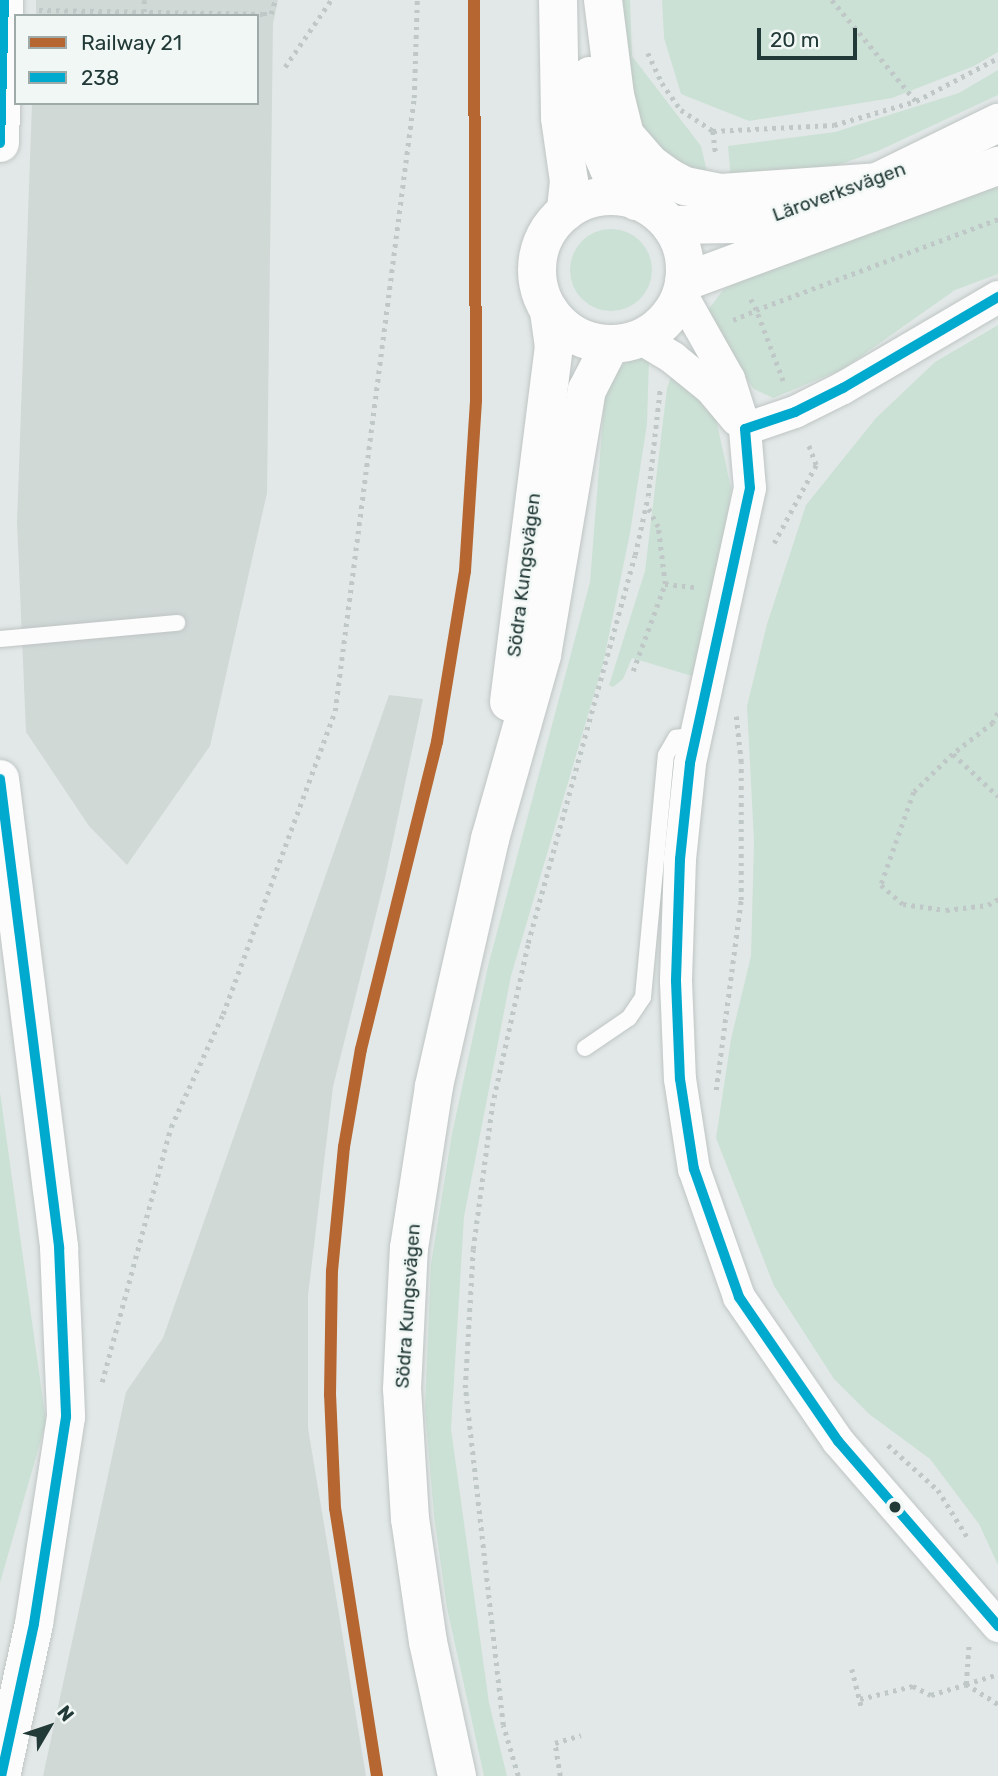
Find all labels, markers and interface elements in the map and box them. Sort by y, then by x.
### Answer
legend [14,14,259,105]
scale bar [760,14,860,58]
text: 20 m [770,27,819,52]
text: Railway 21 [81,30,182,55]
text: 238 [81,65,119,90]
street label: Läroverksvägen [769,157,909,227]
street label: Södra Kungsvägen [503,492,545,658]
street label: Södra Kungsvägen [391,1223,425,1389]
unlabelled marker [888,1500,902,1514]
north arrow [14,1692,84,1762]
text: N [52,1701,79,1726]

